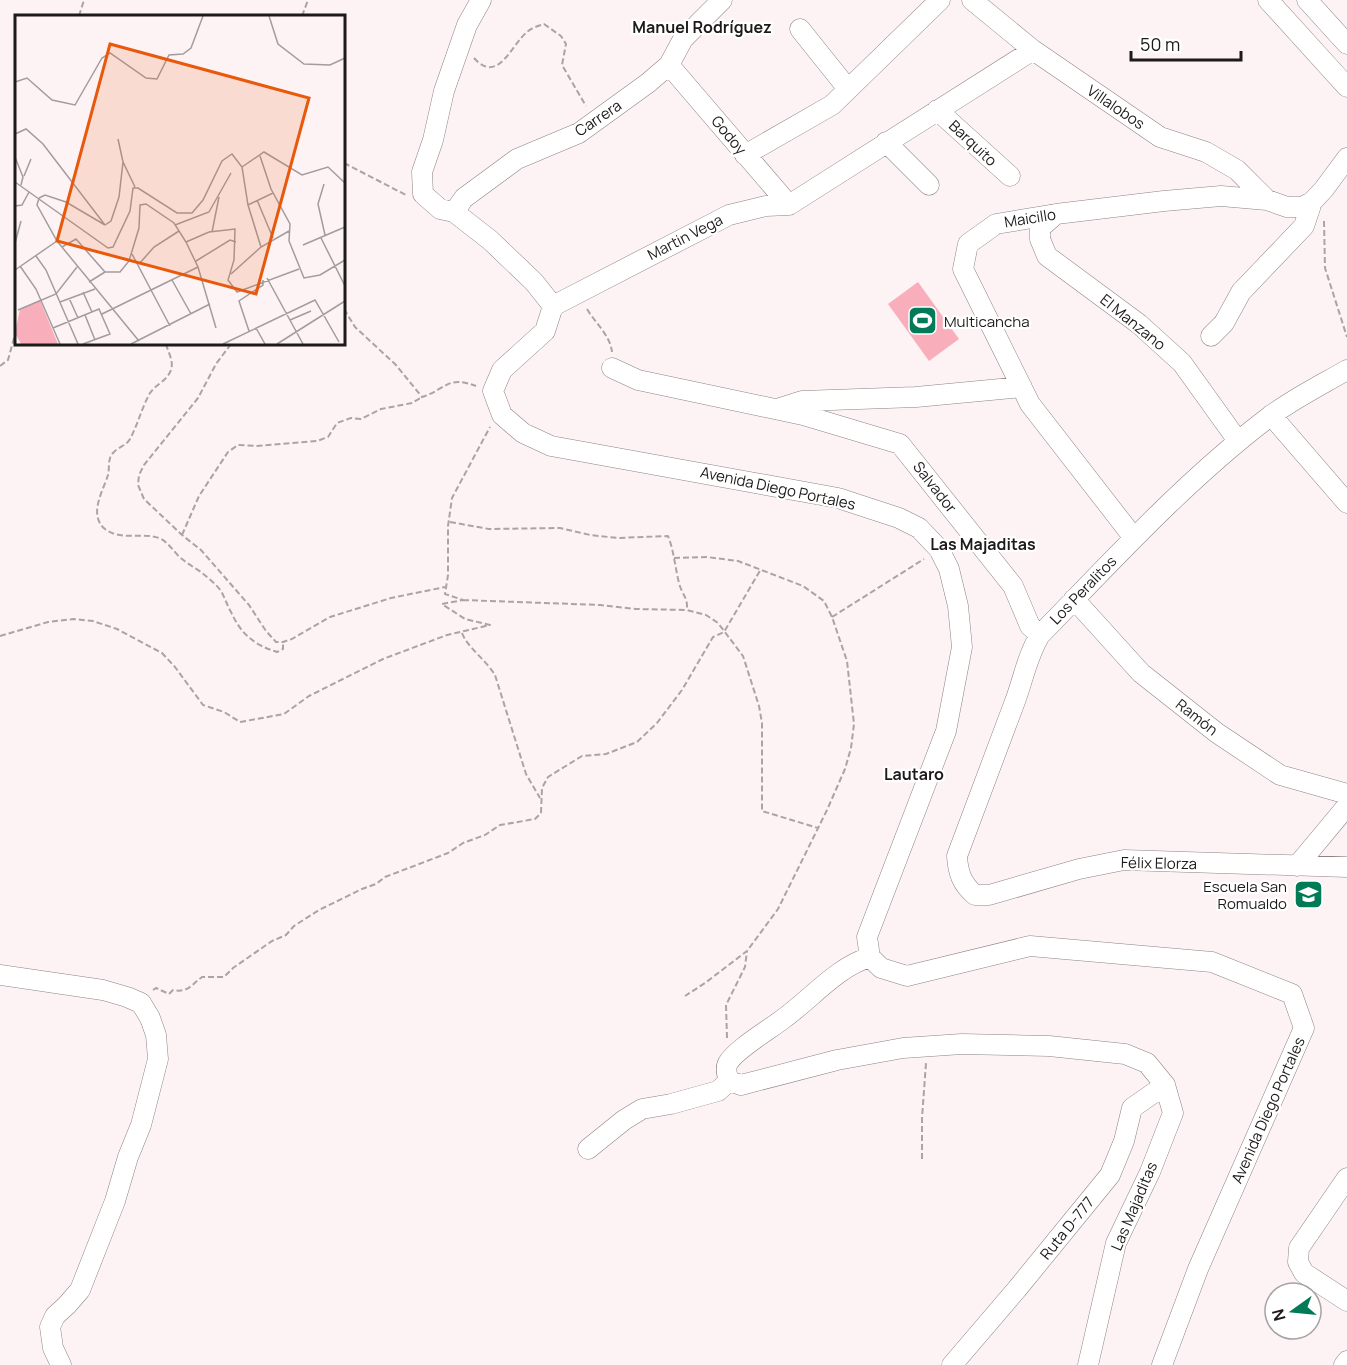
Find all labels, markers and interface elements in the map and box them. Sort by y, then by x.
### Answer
inset map [15,15,345,345]
district label: Manuel Rodríguez [632,16,772,38]
scale bar [1131,24,1240,62]
text: 50 m [1140,32,1180,56]
street label: Villalobos [1083,80,1149,134]
street label: Carrera [571,95,625,141]
street label: Godoy [707,111,752,159]
street label: Barquito [944,115,1002,171]
street label: Maicillo [1003,204,1057,232]
street label: Martin Vega [644,209,726,265]
street label: El Manzano [1096,289,1170,355]
sports icon: Multicancha [907,305,939,337]
place label: Multicancha [944,311,1030,332]
street label: Salvador [908,457,962,517]
street label: Avenida Diego Portales [698,461,858,515]
district label: Las Majaditas [930,533,1036,555]
street label: Los Peralitos [1045,551,1121,629]
street label: Ramón [1172,694,1223,740]
district label: Lautaro [884,763,944,785]
street label: Félix Elorza [1121,852,1197,874]
place label: Escuela San Romualdo [1203,876,1287,914]
school or university icon: Escuela San Romualdo [1292,879,1324,911]
street label: Avenida Diego Portales [1226,1033,1310,1187]
street label: Las Majaditas [1106,1158,1162,1254]
street label: Ruta D-777 [1035,1192,1099,1264]
north arrow [1263,1281,1323,1341]
text: N [1266,1306,1291,1323]

